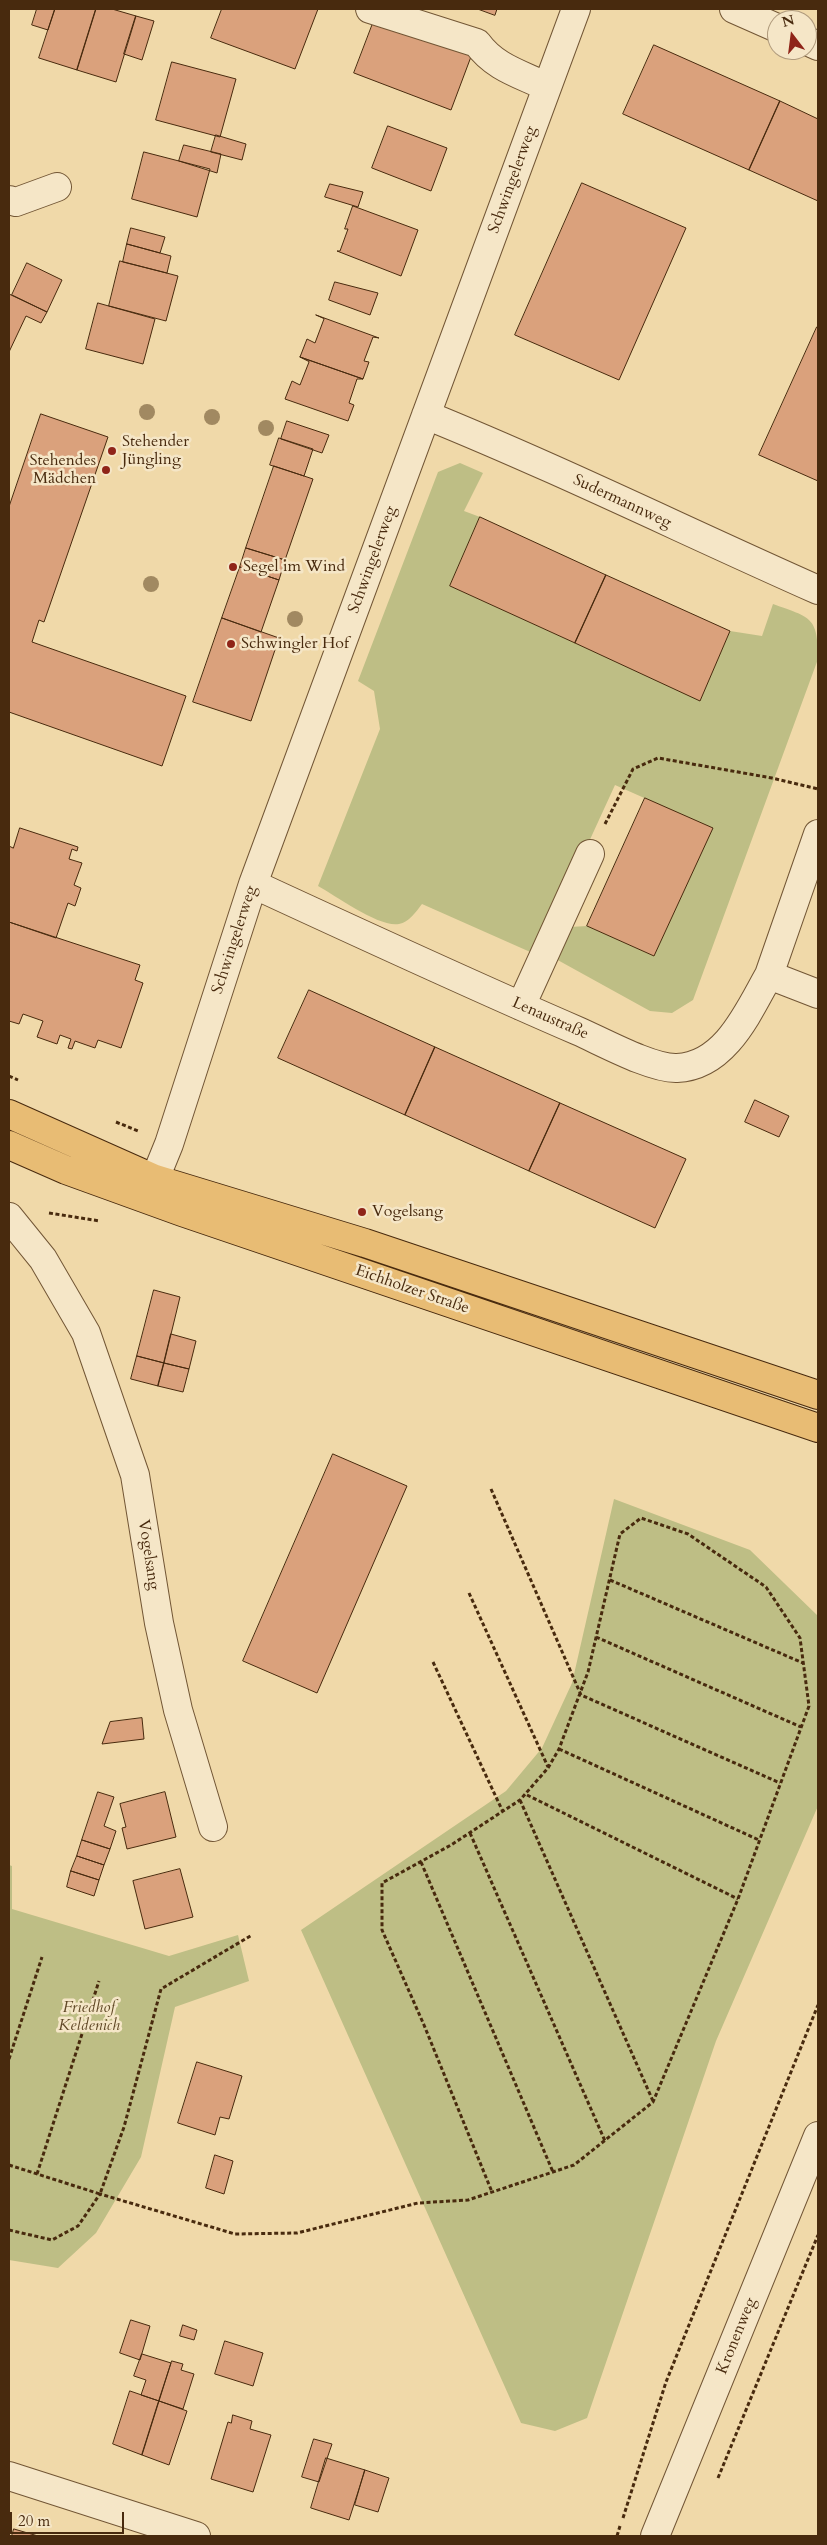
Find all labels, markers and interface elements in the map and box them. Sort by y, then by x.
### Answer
north arrow [767,10,817,60]
text: N [780,10,797,32]
street label: Schwingelerweg [485,124,541,236]
place label: Stehender Jüngling [122,432,189,470]
marker: Stehender Jüngling [106,445,118,457]
place label: Stehendes Mädchen [29,451,96,489]
marker: Stehendes Mädchen [100,464,112,476]
street label: Sudermannweg [570,471,674,533]
street label: Schwingelerweg [345,504,401,616]
place label: Segel im Wind [243,557,345,577]
marker: Segel im Wind [227,561,239,573]
place label: Schwingler Hof [241,634,349,654]
marker: Schwingler Hof [225,638,237,650]
street label: Schwingelerweg [208,883,262,997]
street label: Lenaustraße [509,994,591,1044]
place label: Vogelsang [372,1202,443,1222]
marker: Vogelsang [356,1206,368,1218]
street label: Eichholzer Straße [353,1262,471,1318]
street label: Vogelsang [133,1518,163,1592]
park label: Friedhof Keldenich [58,1998,120,2036]
street label: Kronenweg [713,2295,761,2377]
scale bar [12,2502,126,2534]
text: 20 m [18,2511,50,2531]

